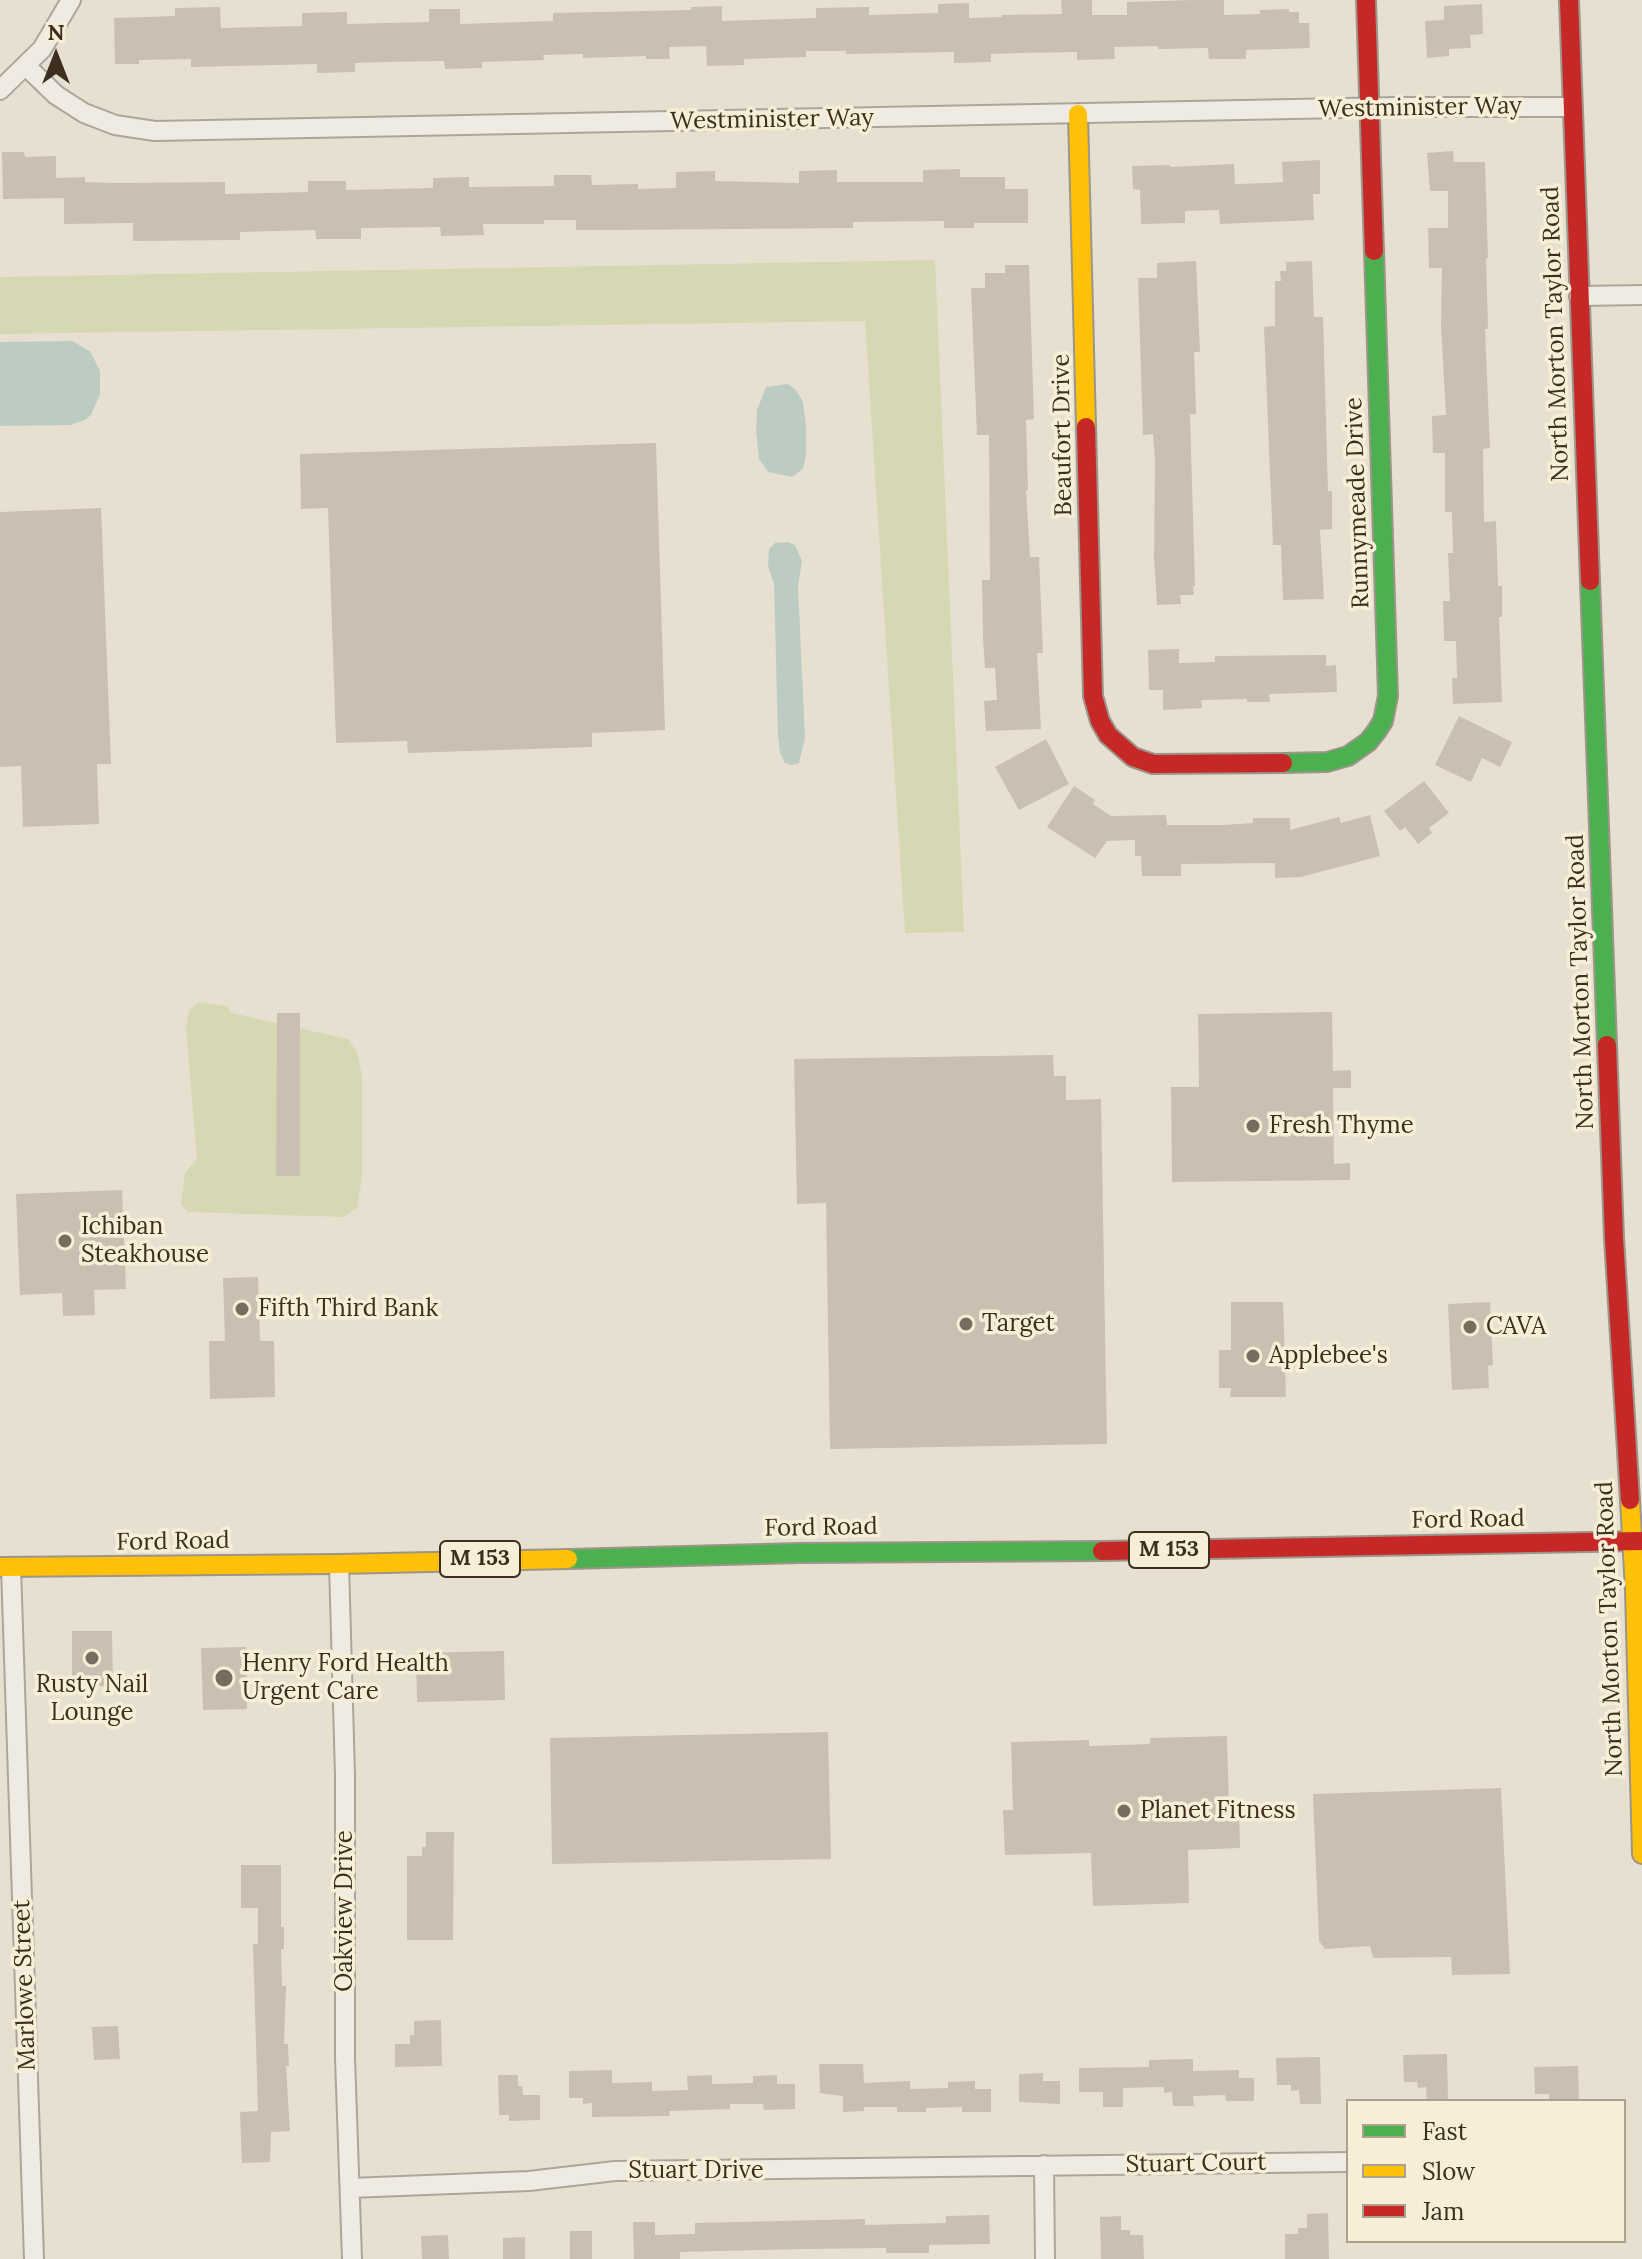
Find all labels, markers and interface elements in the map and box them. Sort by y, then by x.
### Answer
north arrow [16,16,96,96]
text: N [47,18,65,46]
street label: Westminister Way [1318,92,1522,124]
street label: Westminister Way [670,104,874,136]
street label: North Morton Taylor Road [1536,186,1576,482]
street label: Beaufort Drive [1047,353,1079,517]
street label: Runnymeade Drive [1340,397,1376,609]
street label: North Morton Taylor Road [1561,834,1601,1130]
place label: Fresh Thyme [1269,1112,1414,1140]
marker: Fresh Thyme [1244,1117,1262,1135]
place label: Ichiban Steakhouse [81,1213,209,1269]
marker: Ichiban Steakhouse [56,1232,74,1250]
place label: Fifth Third Bank [258,1295,438,1323]
marker: Fifth Third Bank [233,1300,251,1318]
place label: Target [982,1310,1055,1338]
place label: CAVA [1486,1313,1546,1341]
marker: Target [957,1315,975,1333]
marker: CAVA [1461,1318,1479,1336]
place label: Applebee's [1269,1342,1388,1370]
marker: Applebee's [1244,1347,1262,1365]
street label: North Morton Taylor Road [1590,1481,1630,1777]
street label: Ford Road [1411,1505,1525,1535]
street label: Ford Road [764,1513,878,1543]
street label: Ford Road [116,1527,230,1557]
road number: M 153 [1129,1532,1209,1568]
road number: M 153 [440,1541,520,1577]
marker: Rusty Nail Lounge [83,1649,101,1667]
place label: Henry Ford Health Urgent Care [242,1650,449,1706]
marker: Henry Ford Health Urgent Care [213,1667,235,1689]
place label: Rusty Nail Lounge [36,1671,148,1727]
place label: Planet Fitness [1140,1797,1296,1825]
marker: Planet Fitness [1115,1802,1133,1820]
street label: Oakview Drive [331,1830,359,1992]
street label: Marlowe Street [8,1899,42,2071]
legend [1346,2099,1626,2243]
text: Fast [1422,2116,1467,2147]
street label: Stuart Court [1125,2148,1267,2180]
text: Slow [1422,2156,1475,2187]
street label: Stuart Drive [628,2157,764,2185]
text: Jam [1422,2196,1464,2227]

